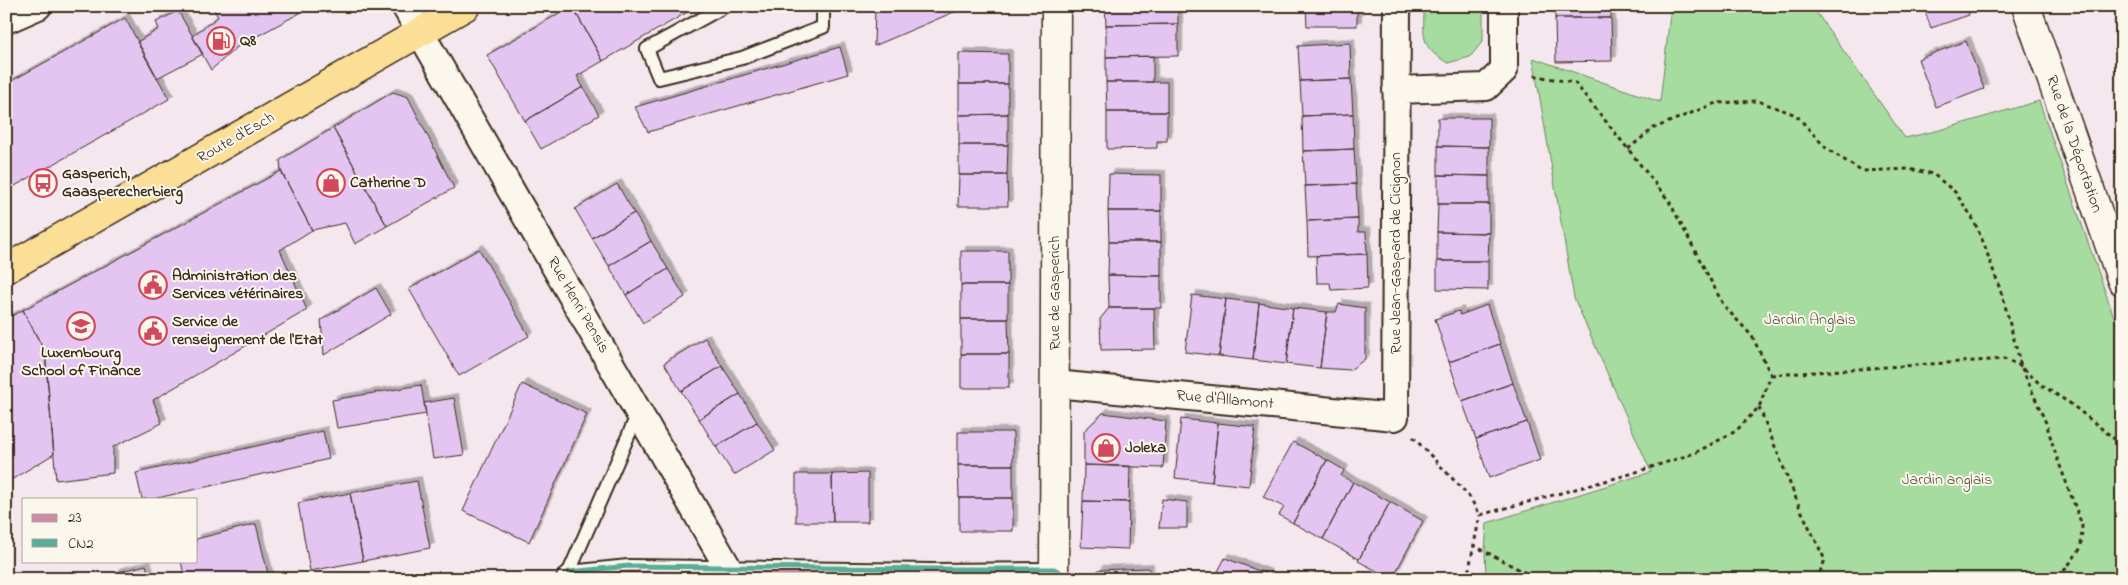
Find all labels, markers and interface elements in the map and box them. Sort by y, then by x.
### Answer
fuel station icon: Q8 [206,26,236,56]
place label: Q8 [240,29,256,53]
street label: Rue de la Déportation [2039,72,2109,216]
street label: Route d'Esch [193,106,279,170]
street label: Rue Jean-Gaspard de Cicignon [1384,152,1408,354]
place label: Gasperich, Gaasperecherbierg [62,162,183,205]
bus stop icon: Gasperich, Gaasperecherbierg [28,168,58,198]
shop icon: Catherine D [316,168,346,198]
place label: Catherine D [350,171,426,195]
street label: Rue de Gasperich [1043,236,1067,350]
street label: Rue Henri Pensis [541,252,615,358]
place label: Administration des Services vétérinaires [172,264,303,306]
public building icon: Administration des Services vétérinaires [138,270,168,300]
park label: Jardin Anglais [1764,308,1856,332]
place label: Service de renseignement de l'Etat [172,310,324,353]
school or university icon: Luxembourg School of Finance [66,311,96,341]
public building icon: Service de renseignement de l'Etat [138,316,168,346]
place label: Luxembourg School of Finance [21,341,142,383]
street label: Rue d'Allamont [1175,384,1275,416]
shop icon: Joleka [1091,433,1121,463]
place label: Joleka [1125,436,1167,460]
park label: Jardin anglais [1902,468,1992,492]
legend [22,498,198,562]
text: 23 [68,507,82,529]
text: CN2 [68,533,94,555]

